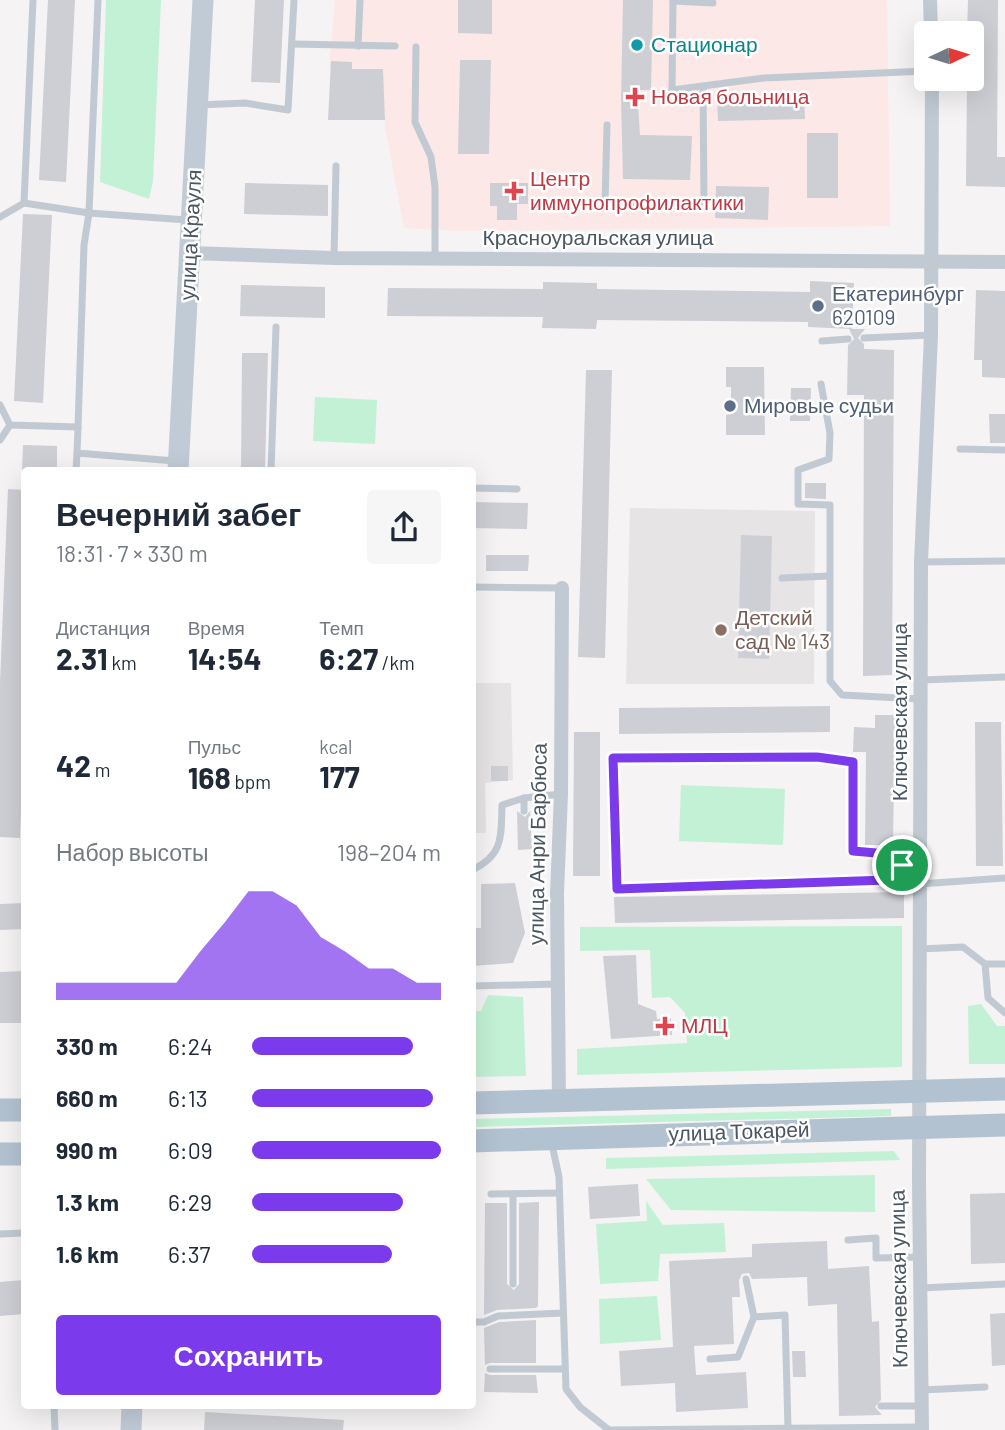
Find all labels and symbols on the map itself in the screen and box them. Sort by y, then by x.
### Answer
north arrow [914,21,984,91]
place label: Стационар [651,31,758,56]
marker: Стационар [629,37,645,53]
place label: Новая больница [651,83,810,108]
marker: Новая больница [625,87,645,107]
place label: Центр иммунопрофилактики [530,165,744,214]
street label: улица Крауля [174,169,205,301]
marker: Центр иммунопрофилактики [504,181,524,201]
street label: Красноуральская улица [482,224,714,249]
place label: Екатеринбург 620109 [832,280,964,329]
marker: Екатеринбург 620109 [810,298,826,314]
place label: Мировые судьи [744,392,894,417]
marker: Мировые судьи [722,398,738,414]
place label: Детский сад № 143 [735,604,830,653]
marker: Детский сад № 143 [713,622,729,638]
street label: Ключевская улица [886,622,911,801]
street label: улица Анри Барбюса [522,742,551,945]
pin [872,835,932,895]
place label: МЛЦ [681,1012,728,1037]
marker: МЛЦ [655,1016,675,1036]
street label: улица Токарей [668,1116,810,1145]
street label: Ключевская улица [883,1189,912,1368]

